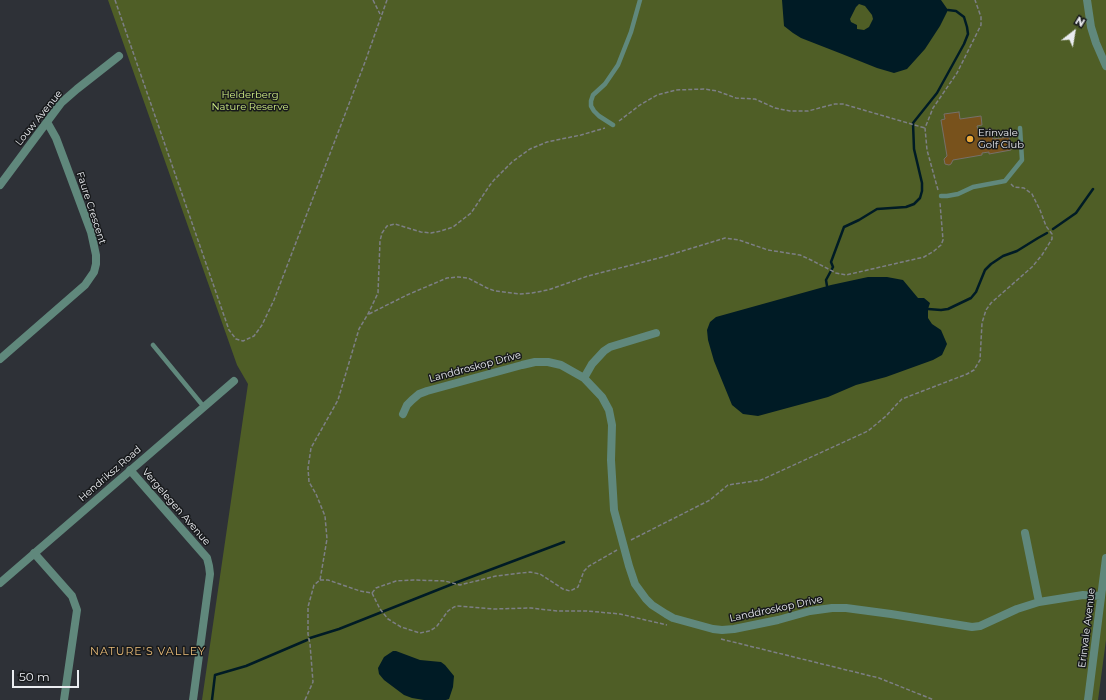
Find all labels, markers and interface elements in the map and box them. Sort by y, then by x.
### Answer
north arrow [1054,12,1094,52]
text: N [1073,13,1088,30]
street label: Louw Avenue [13,88,65,148]
park label: Helderberg Nature Reserve [211,89,289,112]
place label: Erinvale Golf Club [978,127,1024,150]
marker: Erinvale Golf Club [965,134,975,144]
street label: Faure Crescent [74,170,108,246]
street label: Landdroskop Drive [428,349,522,385]
street label: Hendriksz Road [76,444,144,504]
street label: Vergelegen Avenue [139,466,213,548]
street label: Erinvale Avenue [1076,587,1098,669]
street label: Landdroskop Drive [728,593,824,625]
district label: NATURE'S VALLEY [90,645,206,659]
scale bar [14,662,81,688]
text: 50 m [19,669,50,684]

